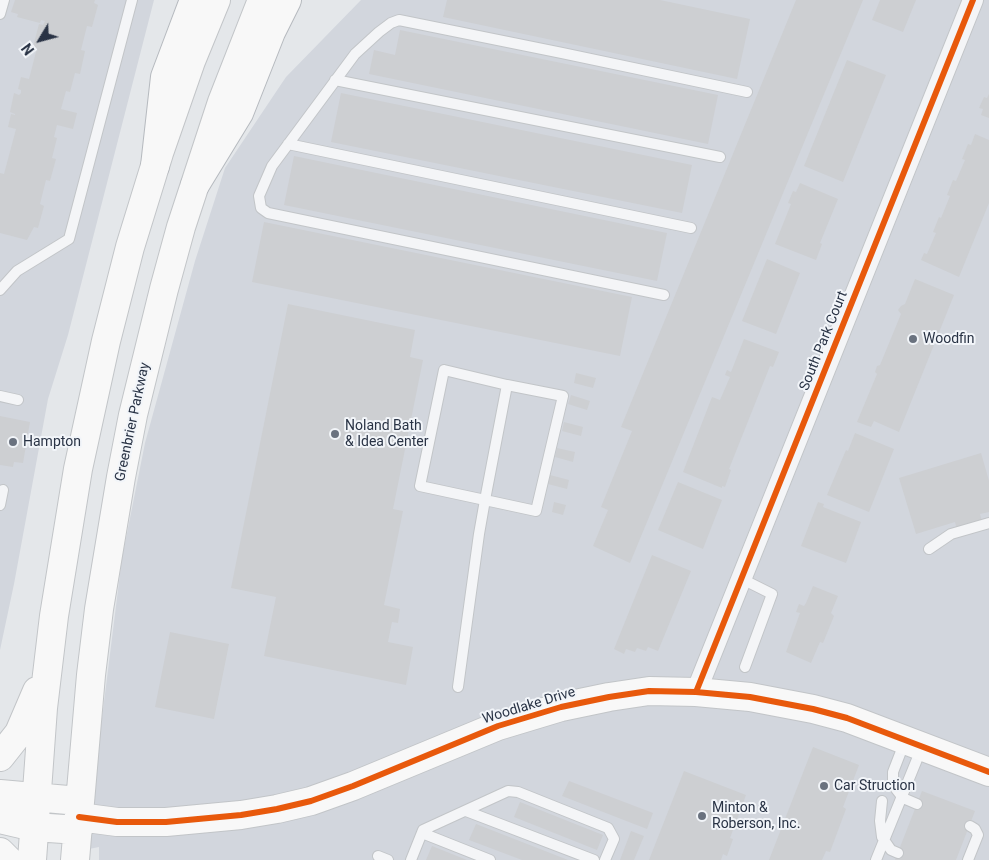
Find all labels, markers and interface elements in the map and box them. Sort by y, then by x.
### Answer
north arrow [15,15,65,65]
text: N [19,40,37,58]
street label: South Park Court [796,289,852,393]
place label: Woodfin [923,331,975,347]
marker: Woodfin [907,333,919,345]
street label: Greenbrier Parkway [112,361,154,483]
place label: Noland Bath & Idea Center [345,418,428,451]
marker: Noland Bath & Idea Center [329,428,341,440]
place label: Hampton [23,434,81,450]
marker: Hampton [7,436,19,448]
street label: Woodlake Drive [480,684,578,728]
place label: Car Struction [834,778,915,794]
marker: Car Struction [818,780,830,792]
place label: Minton & Roberson, Inc. [712,800,800,832]
marker: Minton & Roberson, Inc. [696,810,708,822]

